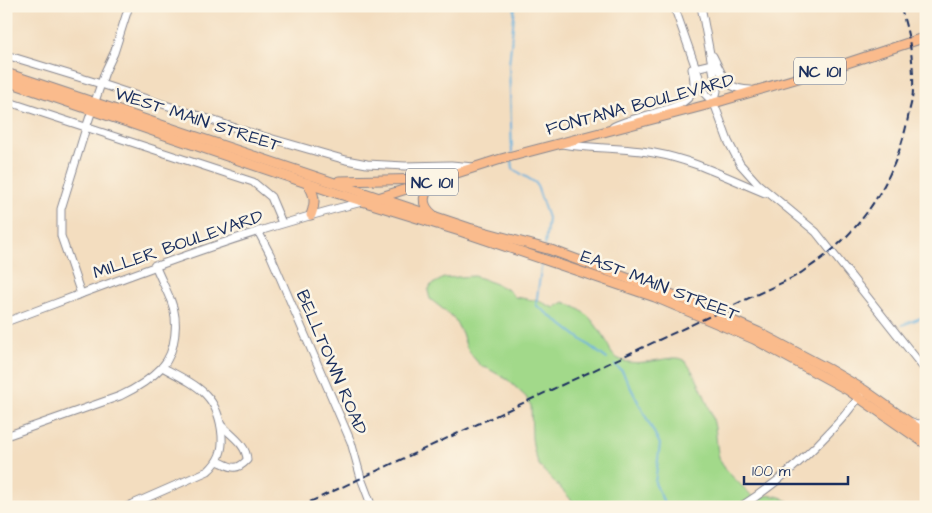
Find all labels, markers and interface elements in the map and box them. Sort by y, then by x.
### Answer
road number: NC 101 [794,58,846,84]
street label: FONTANA BOULEVARD [543,67,737,142]
street label: WEST MAIN STREET [112,81,285,158]
road number: NC 101 [406,168,458,196]
street label: MILLER BOULEVARD [90,203,267,285]
street label: EAST MAIN STREET [577,244,743,328]
street label: BELLTOWN ROAD [290,286,373,439]
scale bar [744,453,848,485]
text: 100 m [752,461,791,482]

